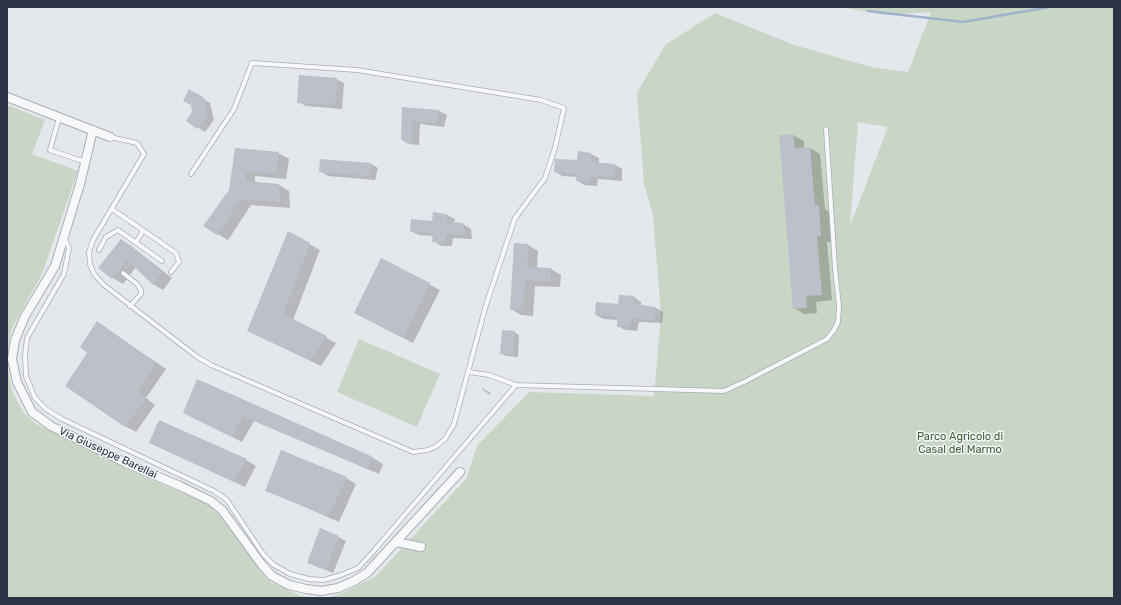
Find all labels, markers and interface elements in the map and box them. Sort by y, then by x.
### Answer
street label: Via Giuseppe Barellai [57,424,159,482]
park label: Parco Agricolo di Casal del Marmo [917,430,1003,456]

